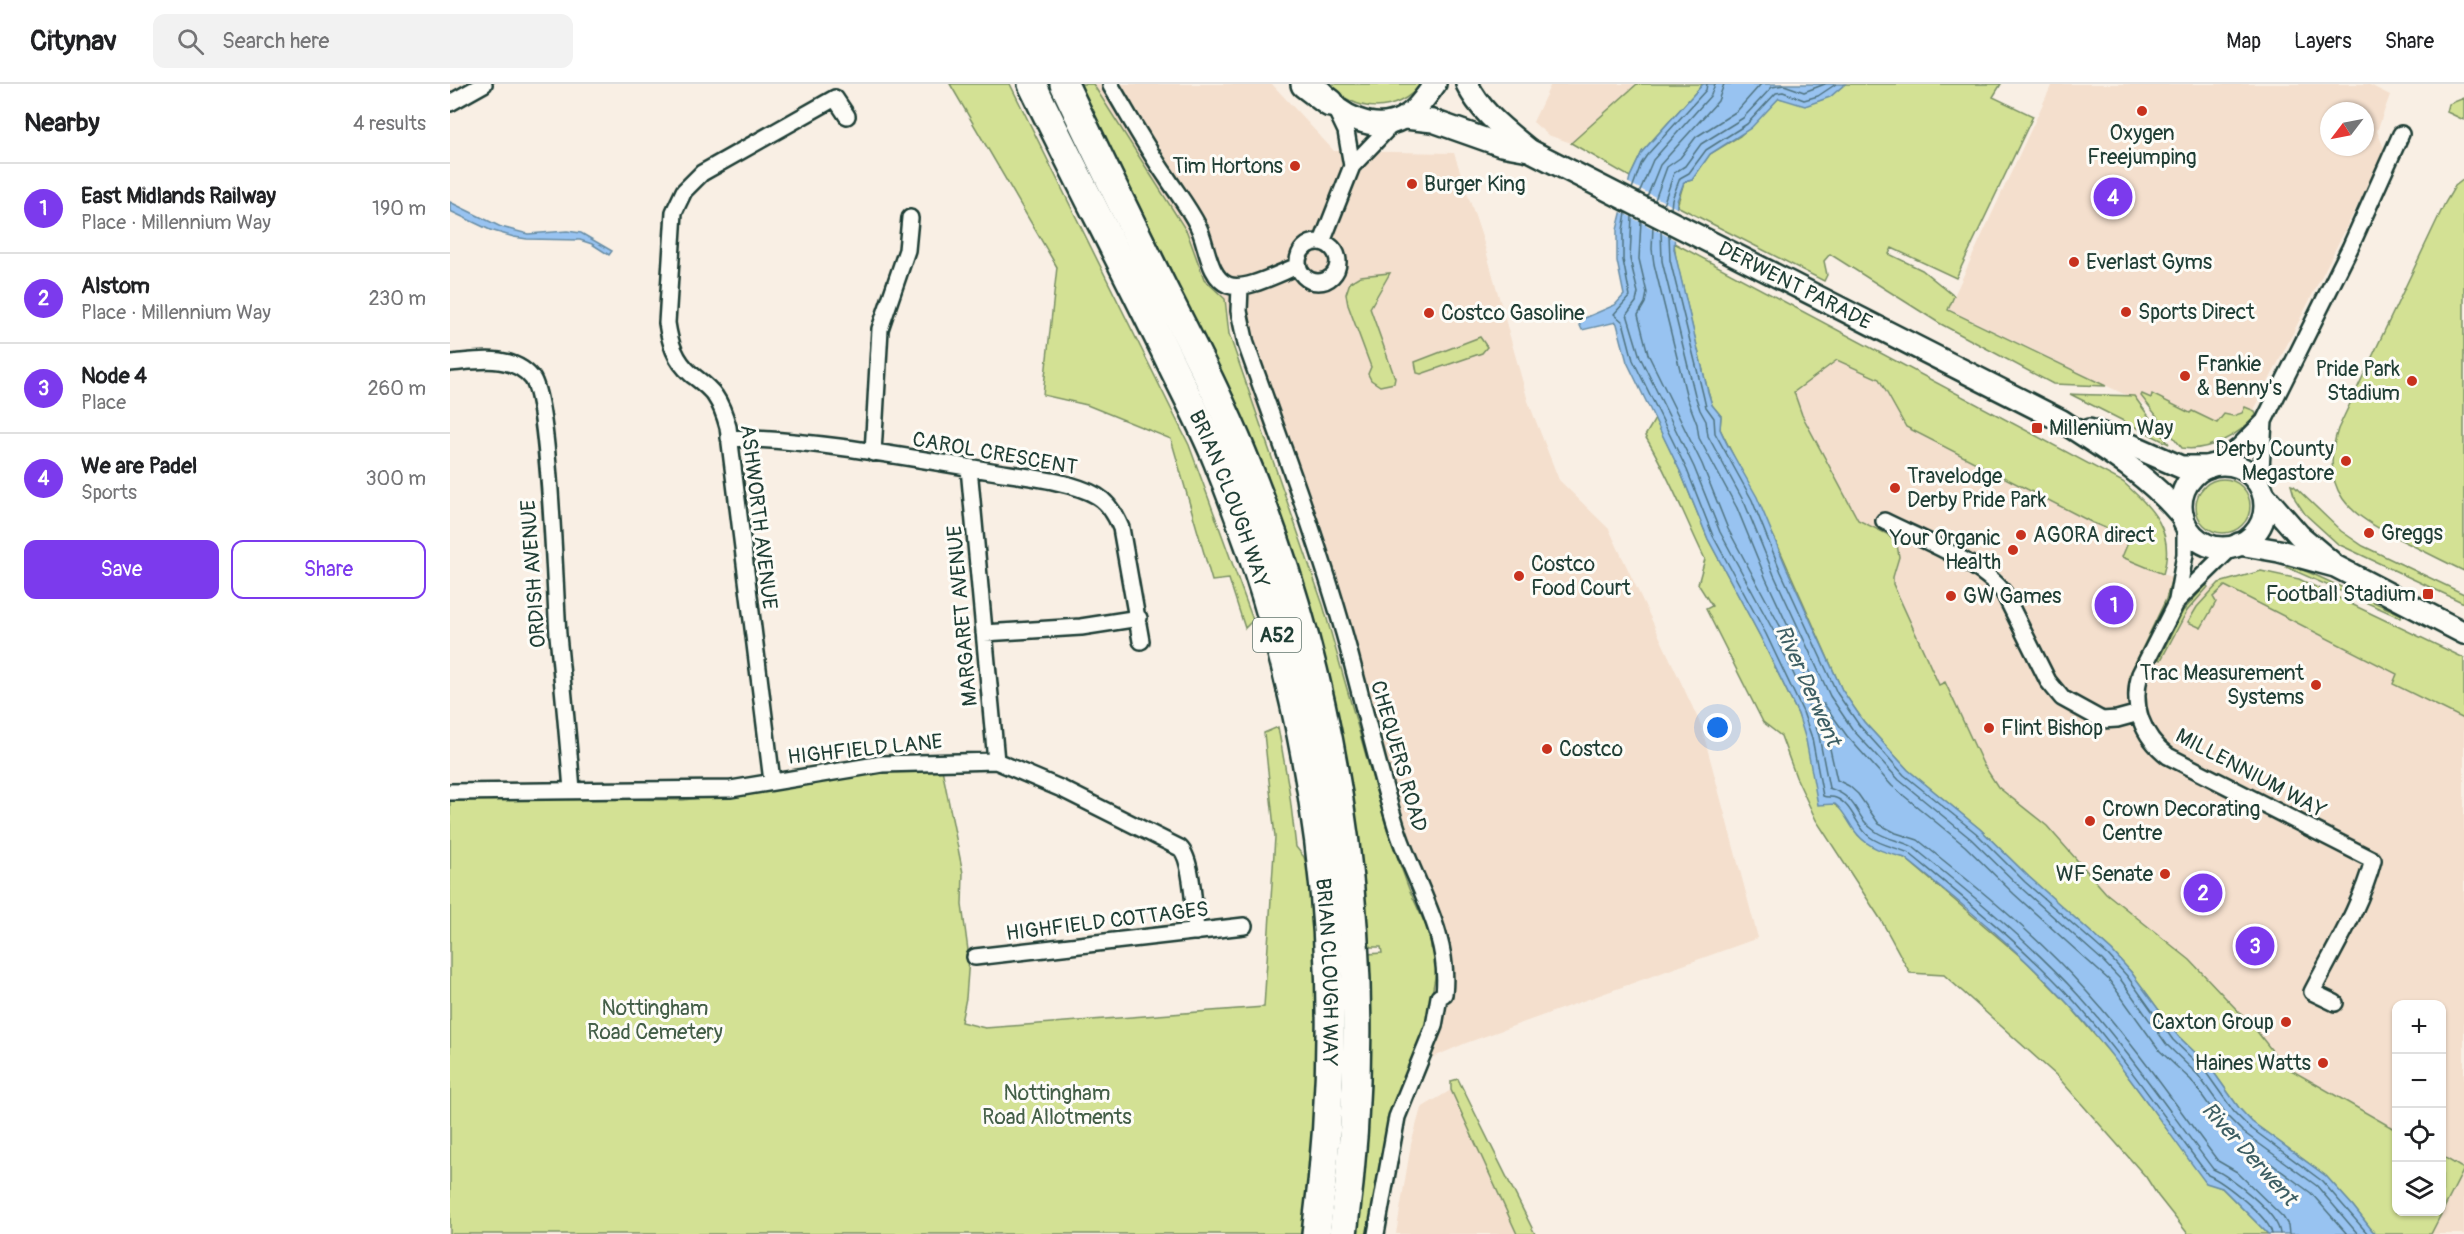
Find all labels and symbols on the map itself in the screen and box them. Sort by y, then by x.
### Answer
north arrow [2320,102,2374,156]
marker: Oxygen Freejumping [2135,104,2149,118]
place label: Oxygen Freejumping [2087,120,2197,171]
place label: Tim Hortons [1172,153,1284,180]
marker: Tim Hortons [1288,159,1302,173]
place label: Burger King [1424,171,1526,198]
pin: 4 [2094,174,2132,220]
marker: Burger King [1405,177,1419,191]
street label: DERWENT PARADE [1714,236,1876,336]
place label: Everlast Gyms [2086,249,2213,276]
marker: Everlast Gyms [2067,255,2081,269]
place label: Sports Direct [2138,299,2255,326]
place label: Costco Gasoline [1441,300,1585,327]
marker: Sports Direct [2119,305,2133,319]
marker: Costco Gasoline [1422,306,1436,320]
place label: Frankie & Benny's [2197,351,2283,402]
place label: Pride Park Stadium [2315,356,2400,407]
marker: Frankie & Benny's [2178,369,2192,383]
marker: Pride Park Stadium [2405,374,2419,388]
street label: BRIAN CLOUGH WAY [1182,406,1275,591]
place label: Millenium Way [2049,415,2173,442]
marker: Millenium Way [2030,421,2044,435]
street label: ASHWORTH AVENUE [734,423,783,611]
street label: CAROL CRESCENT [910,426,1080,481]
place label: Derby County Megastore [2215,436,2335,487]
marker: Derby County Megastore [2339,454,2353,468]
place label: Travelodge Derby Pride Park [1907,463,2047,514]
marker: Travelodge Derby Pride Park [1888,481,1902,495]
street label: ORDISH AVENUE [515,499,552,649]
place label: Greggs [2381,520,2443,547]
place label: AGORA direct [2033,522,2155,549]
street label: MARGARET AVENUE [941,524,984,708]
place label: Your Organic Health [1889,525,2001,576]
marker: Greggs [2362,526,2376,540]
marker: AGORA direct [2014,528,2028,542]
marker: Your Organic Health [2006,543,2020,557]
place label: Costco Food Court [1531,551,1631,602]
marker: Costco Food Court [1512,569,1526,583]
place label: Football Stadium [2266,581,2416,608]
pin: 1 [2094,582,2134,628]
place label: GW Games [1963,583,2062,610]
marker: Football Stadium [2421,587,2435,601]
marker: GW Games [1944,589,1958,603]
road number: A52 [1253,618,1301,652]
water label: River Derwent [1769,621,1848,752]
place label: Trac Measurement Systems [2140,660,2305,711]
street label: CHEQUERS ROAD [1364,677,1433,835]
marker: Trac Measurement Systems [2309,678,2323,692]
your location [1703,713,1732,742]
place label: Flint Bishop [2001,715,2103,742]
marker: Flint Bishop [1982,721,1996,735]
street label: MILLENNIUM WAY [2171,722,2331,824]
street label: HIGHFIELD LANE [786,728,944,771]
place label: Costco [1559,736,1623,763]
marker: Costco [1540,742,1554,756]
place label: Crown Decorating Centre [2102,796,2260,847]
marker: Crown Decorating Centre [2083,814,2097,828]
place label: WF Senate [2056,861,2154,888]
marker: WF Senate [2158,867,2172,881]
pin: 2 [2184,870,2222,916]
street label: BRIAN CLOUGH WAY [1309,877,1343,1066]
street label: HIGHFIELD COTTAGES [1004,896,1210,947]
pin: 3 [2236,924,2274,968]
park label: Nottingham Road Cemetery [587,995,723,1046]
place label: Caxton Group [2152,1009,2274,1036]
marker: Caxton Group [2279,1015,2293,1029]
place label: Haines Watts [2195,1050,2312,1077]
marker: Haines Watts [2316,1056,2330,1070]
park label: Nottingham Road Allotments [982,1080,1132,1131]
water label: River Derwent [2196,1096,2304,1213]

